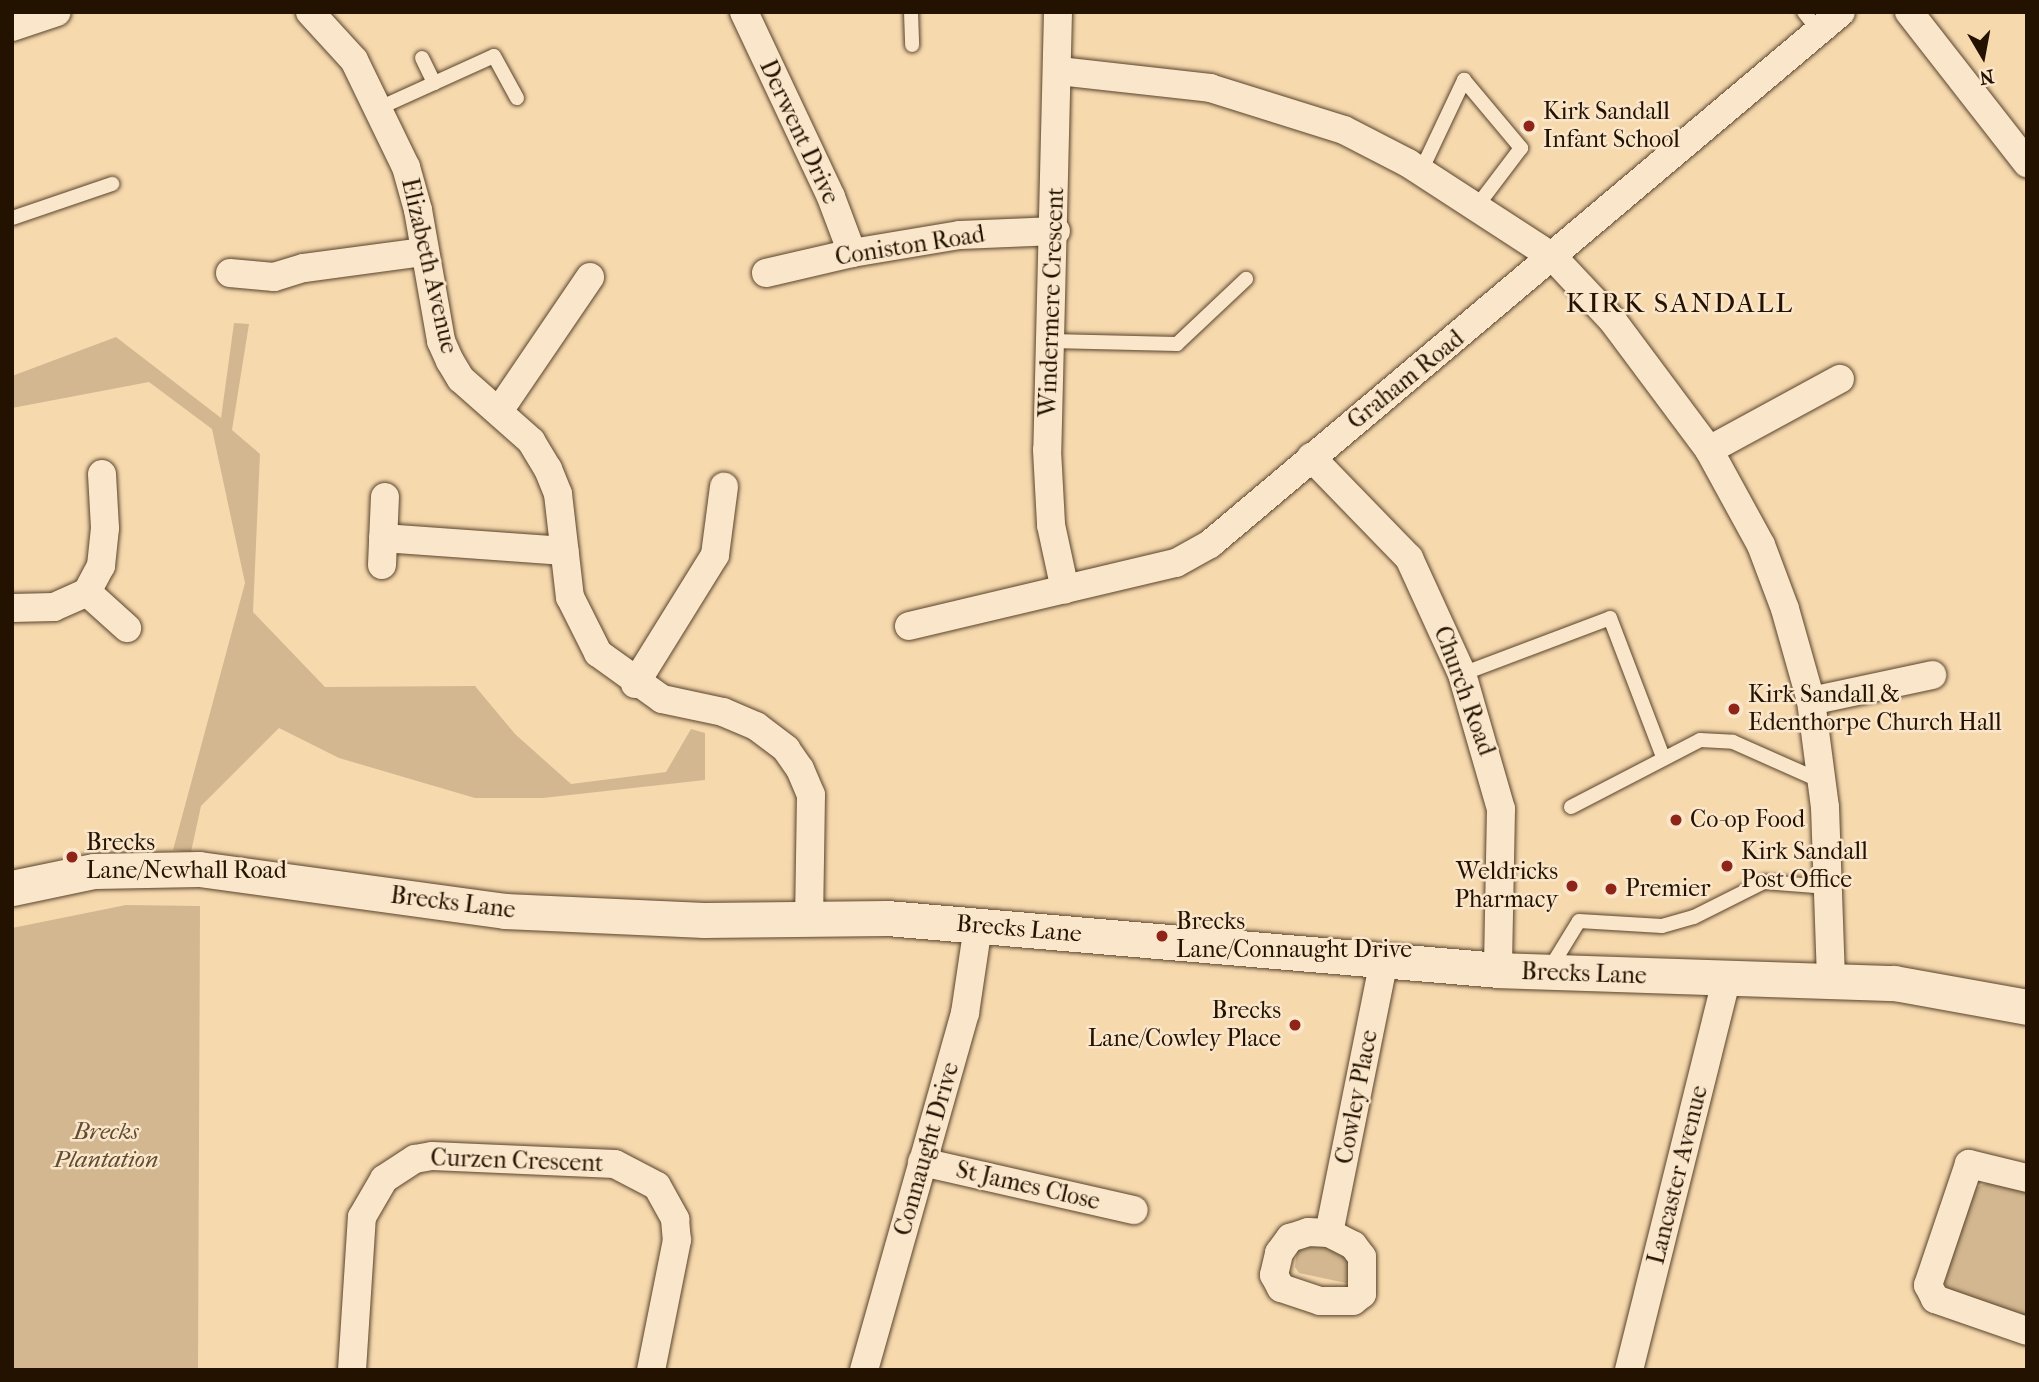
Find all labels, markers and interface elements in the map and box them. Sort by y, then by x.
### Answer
north arrow [1948,21,2018,91]
street label: Derwent Drive [753,55,845,209]
text: N [1978,65,1996,89]
place label: Kirk Sandall Infant School [1543,98,1680,154]
marker: Kirk Sandall Infant School [1521,118,1537,134]
street label: Elizabeth Avenue [395,175,463,357]
street label: Windermere Crescent [1034,187,1070,417]
street label: Coniston Road [833,220,987,272]
district label: KIRK SANDALL [1567,286,1793,320]
street label: Graham Road [1342,324,1470,436]
street label: Church Road [1427,622,1501,760]
place label: Kirk Sandall & Edenthorpe Church Hall [1748,681,2002,737]
marker: Kirk Sandall & Edenthorpe Church Hall [1726,701,1742,717]
place label: Co-op Food [1690,806,1805,834]
marker: Co-op Food [1668,812,1684,828]
place label: Brecks Lane/Newhall Road [86,829,287,885]
place label: Kirk Sandall Post Office [1741,838,1868,894]
marker: Brecks Lane/Newhall Road [64,849,80,865]
place label: Weldricks Pharmacy [1454,858,1558,914]
marker: Kirk Sandall Post Office [1719,858,1735,874]
place label: Premier [1625,875,1710,903]
marker: Weldricks Pharmacy [1564,878,1580,894]
street label: Brecks Lane [389,881,517,925]
marker: Premier [1603,881,1619,897]
place label: Brecks Lane/Connaught Drive [1176,908,1412,964]
street label: Brecks Lane [955,909,1083,949]
marker: Brecks Lane/Connaught Drive [1154,928,1170,944]
street label: Brecks Lane [1521,957,1647,991]
place label: Brecks Lane/Cowley Place [1088,997,1281,1053]
marker: Brecks Lane/Cowley Place [1287,1017,1303,1033]
street label: Cowley Place [1330,1027,1384,1167]
street label: Connaught Drive [888,1059,966,1239]
street label: Lancaster Avenue [1642,1083,1714,1267]
park label: Brecks Plantation [54,1118,158,1174]
street label: Curzen Crescent [430,1144,604,1178]
street label: St James Close [953,1155,1103,1217]

